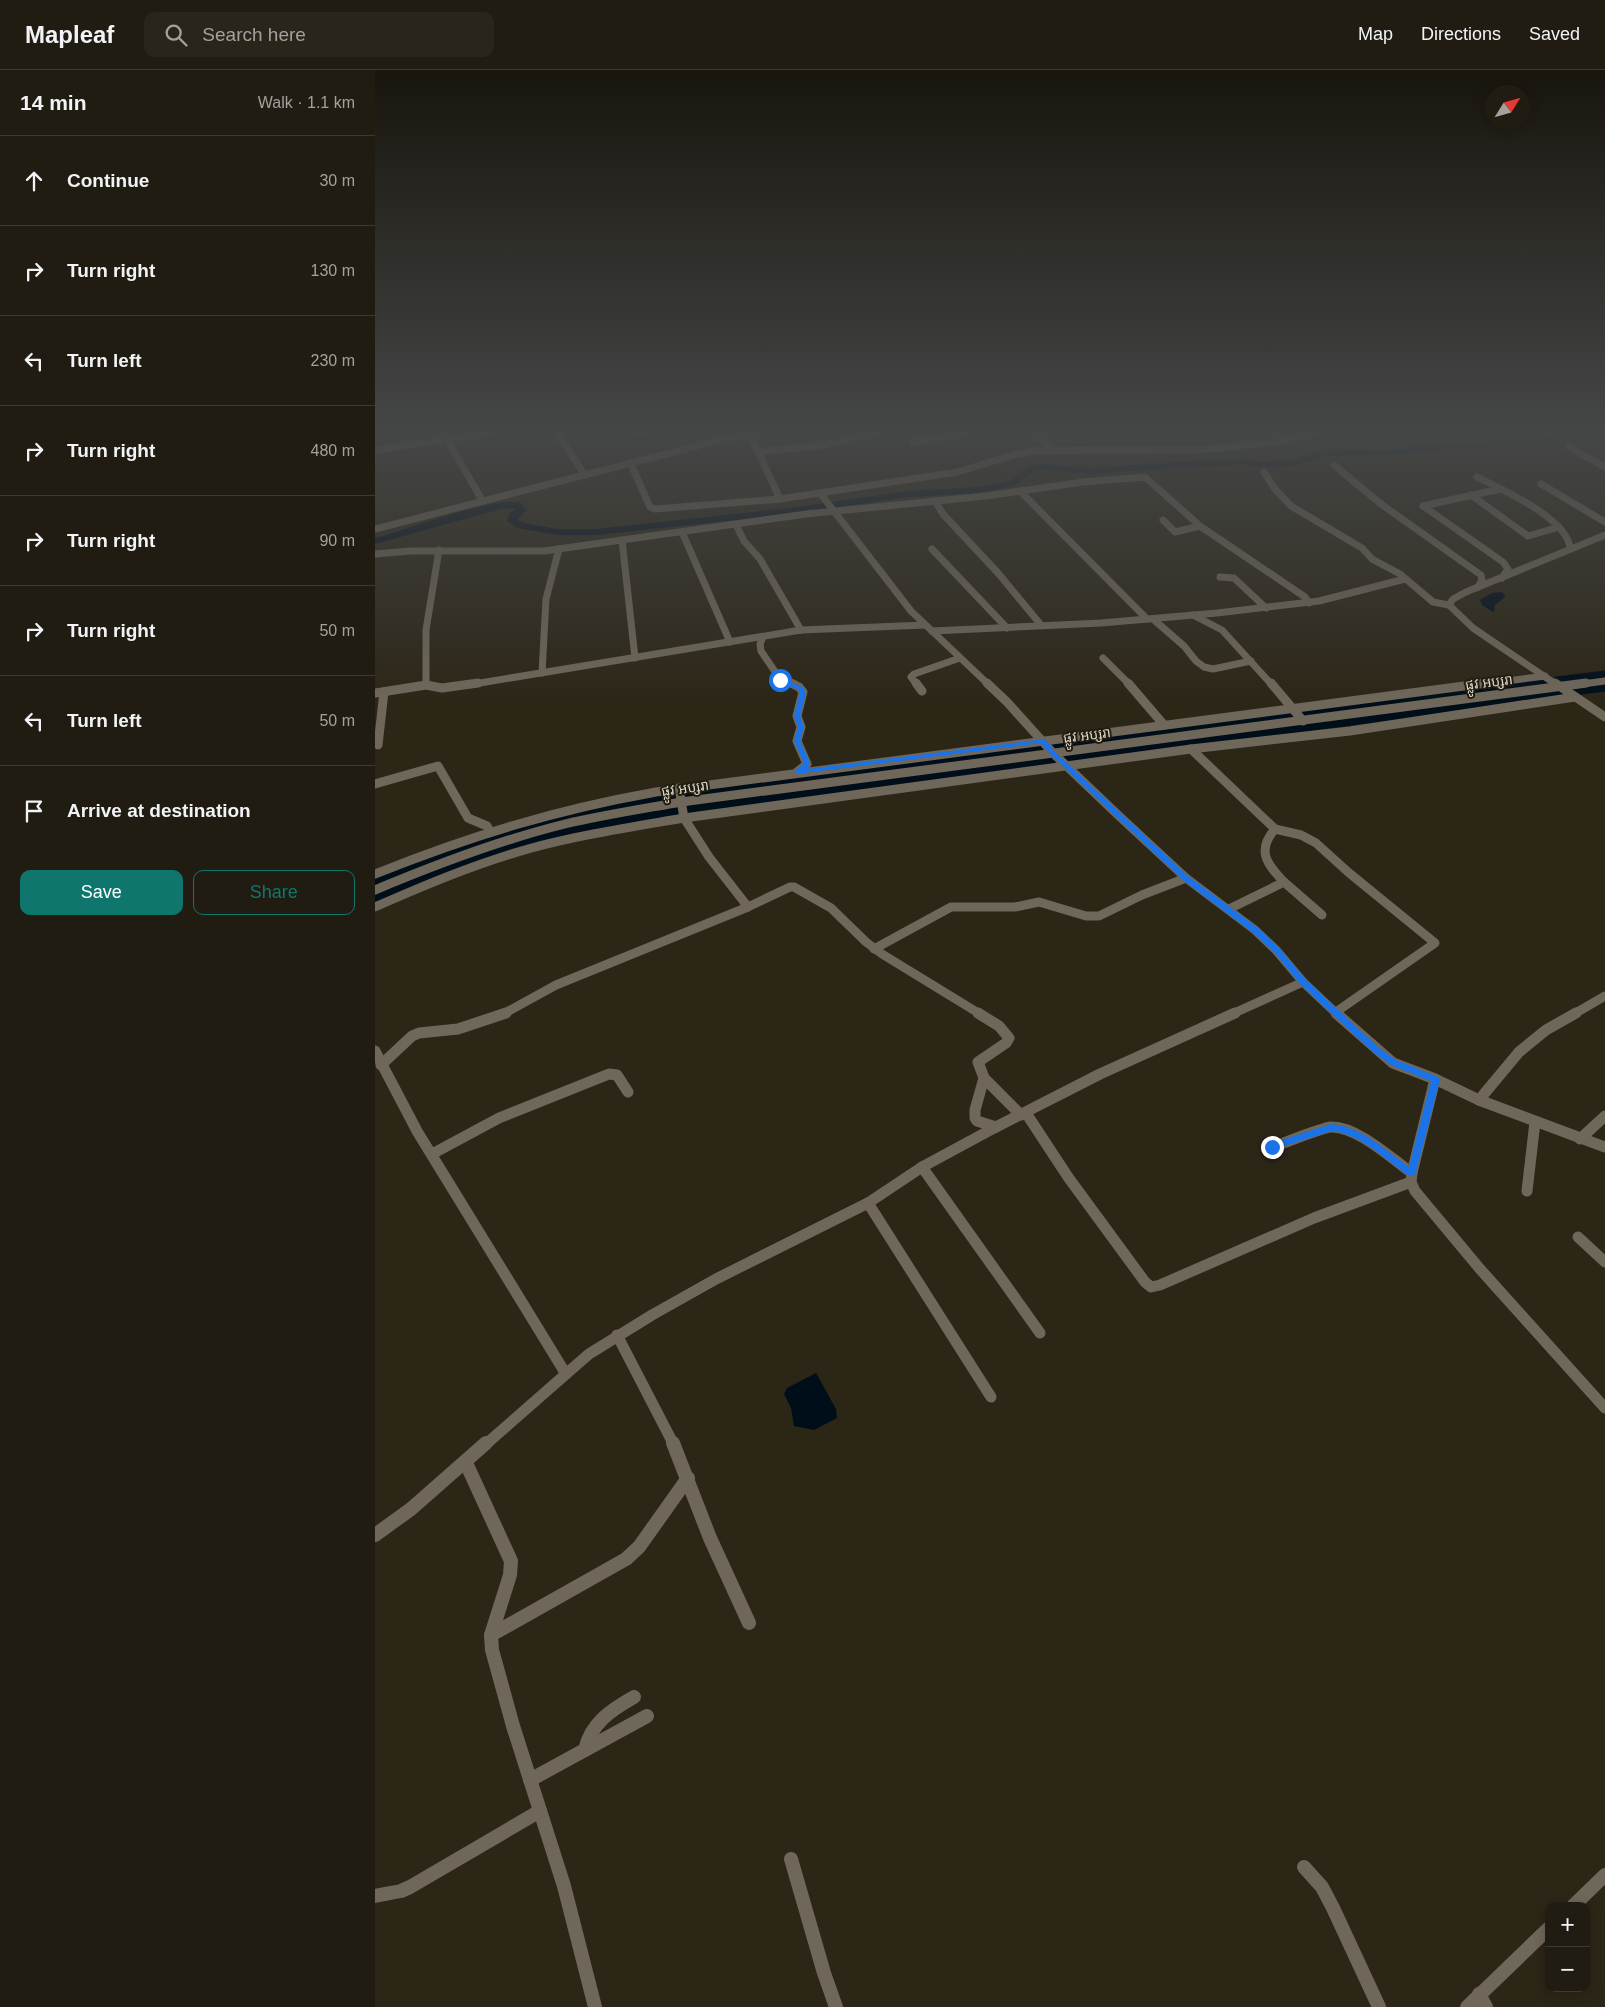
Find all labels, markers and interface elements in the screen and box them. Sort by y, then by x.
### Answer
search box [144,12,494,57]
text: Mapleaf [25,21,114,48]
icon: search [162,21,190,49]
text: Search here [202,24,306,45]
text: Map [1358,24,1393,44]
text: Directions [1421,24,1501,44]
text: Saved [1529,24,1580,44]
north arrow [1485,85,1530,130]
text: 14 min [20,91,87,114]
text: Walk · 1.1 km [258,94,355,111]
icon: ahead [20,167,48,195]
text: Continue [67,170,149,191]
text: 30 m [319,172,355,189]
icon: right [20,257,48,285]
text: Turn right [67,260,155,281]
text: 130 m [311,262,355,279]
icon: left [20,347,48,375]
text: Turn left [67,350,142,371]
text: 230 m [311,352,355,369]
icon: right [20,437,48,465]
text: Turn right [67,440,155,461]
text: 480 m [311,442,355,459]
icon: right [20,527,48,555]
text: Turn right [67,530,155,551]
text: 90 m [319,532,355,549]
icon: right [20,617,48,645]
text: Turn right [67,620,155,641]
text: 50 m [319,622,355,639]
route start [769,669,792,692]
street label: ផ្លូវ អប្សរា [1464,671,1514,697]
icon: left [20,707,48,735]
text: Turn left [67,710,142,731]
text: 50 m [319,712,355,729]
street label: ផ្លូវ អប្សរា [1062,724,1112,750]
street label: ផ្លូវ អប្សរា [660,777,710,803]
icon: arrive [20,797,48,825]
text: Arrive at destination [67,800,251,821]
button: Save [20,870,183,915]
button: Share [193,870,355,915]
route end [1261,1136,1284,1159]
map controls [1545,1902,1590,1992]
button: + [1545,1902,1590,1947]
button: − [1545,1947,1590,1992]

